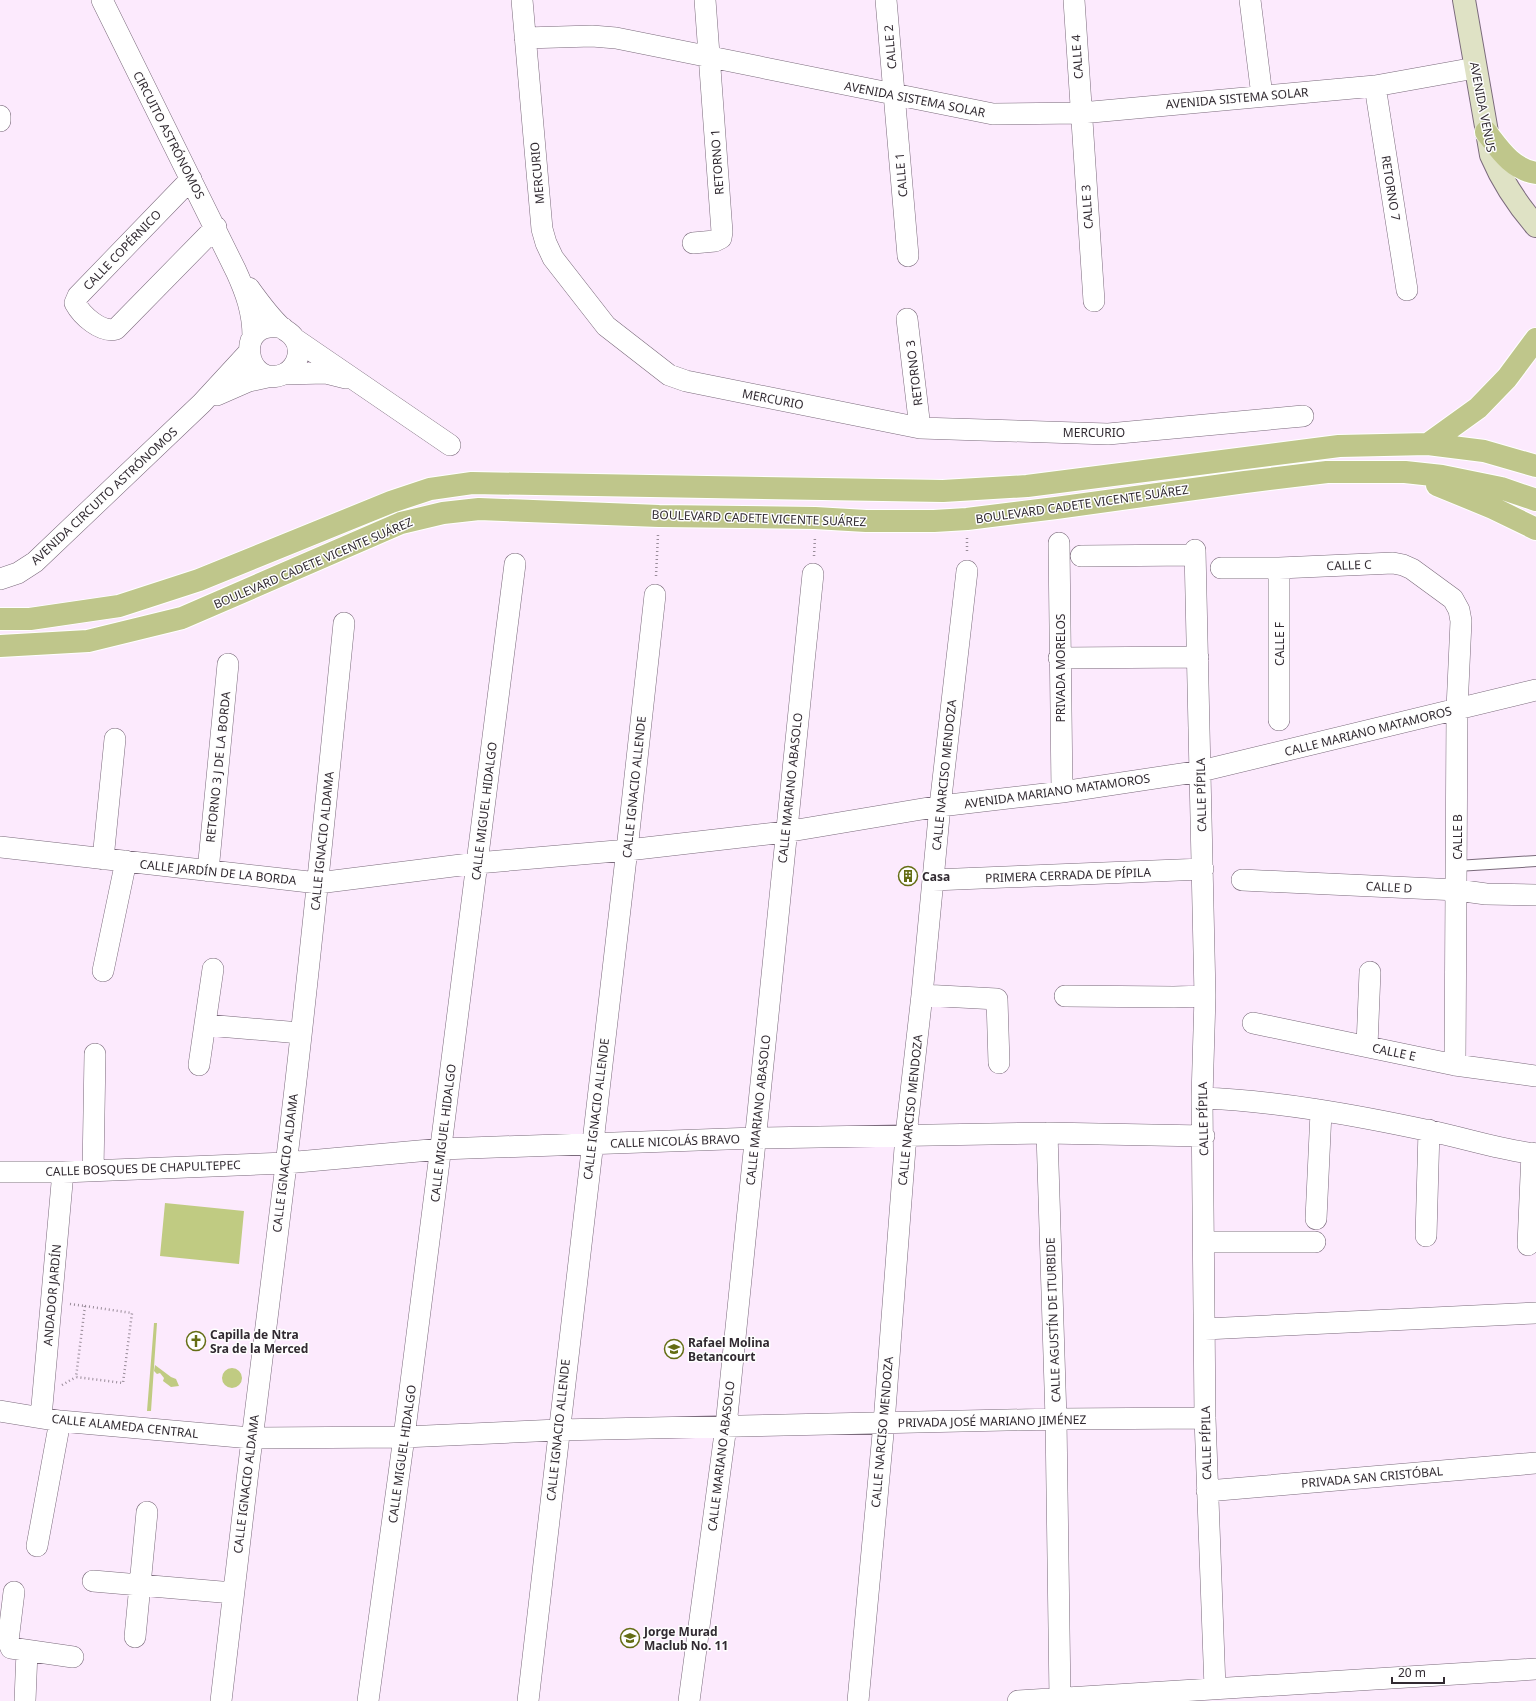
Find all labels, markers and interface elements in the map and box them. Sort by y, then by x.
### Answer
street label: CALLE 2 [880,24,900,70]
street label: CALLE 4 [1067,34,1087,80]
street label: AVENIDA VENUS [1466,60,1500,154]
street label: CIRCUITO ASTRÓNOMOS [129,68,209,202]
street label: AVENIDA SISTEMA SOLAR [843,77,987,121]
street label: AVENIDA SISTEMA SOLAR [1165,83,1310,113]
street label: RETORNO 1 [706,129,728,195]
street label: MERCURIO [526,141,548,205]
street label: CALLE 1 [891,152,911,198]
street label: RETORNO 7 [1377,154,1405,222]
street label: CALLE 3 [1077,184,1097,230]
street label: CALLE COPÉRNICO [79,206,165,294]
street label: RETORNO 3 [902,339,926,407]
street label: MERCURIO [741,385,805,413]
street label: AVENIDA CIRCUITO ASTRÓNOMOS [27,423,181,569]
street label: MERCURIO [1063,424,1125,441]
street label: BOULEVARD CADETE VICENTE SUÁREZ [974,481,1190,527]
street label: BOULEVARD CADETE VICENTE SUÁREZ [651,506,867,530]
street label: BOULEVARD CADETE VICENTE SUÁREZ [211,513,415,613]
street label: CALLE C [1326,556,1372,574]
street label: PRIVADA MORELOS [1052,613,1069,722]
street label: CALLE F [1271,622,1288,666]
street label: RETORNO 3 J DE LA BORDA [202,690,234,843]
street label: CALLE NARCISO MENDOZA [928,698,960,851]
street label: CALLE MARIANO MATAMOROS [1283,702,1454,760]
street label: CALLE MARIANO ABASOLO [774,712,806,864]
street label: CALLE IGNACIO ALLENDE [618,715,650,859]
street label: CALLE MIGUEL HIDALGO [467,741,501,881]
street label: CALLE PÍPILA [1192,757,1210,832]
street label: AVENIDA MARIANO MATAMOROS [963,769,1152,812]
street label: CALLE IGNACIO ALDAMA [306,770,338,911]
street label: CALLE B [1449,814,1466,860]
street label: CALLE JARDÍN DE LA BORDA [139,855,298,889]
street label: PRIMERA CERRADA DE PÍPILA [985,864,1152,886]
building icon: Casa [897,865,919,887]
place label: Casa [922,868,950,885]
street label: CALLE D [1365,877,1413,897]
street label: CALLE NARCISO MENDOZA [894,1033,926,1186]
street label: CALLE MARIANO ABASOLO [742,1034,774,1186]
street label: CALLE IGNACIO ALLENDE [579,1037,613,1181]
street label: CALLE E [1371,1039,1417,1065]
street label: CALLE MIGUEL HIDALGO [426,1063,460,1203]
street label: CALLE PÍPILA [1194,1081,1212,1156]
street label: CALLE IGNACIO ALDAMA [268,1092,302,1233]
street label: CALLE NICOLÁS BRAVO [610,1130,740,1152]
street label: CALLE BOSQUES DE CHAPULTEPEC [45,1156,241,1180]
street label: CALLE AGUSTÍN DE ITURBIDE [1042,1237,1064,1403]
street label: ANDADOR JARDÍN [39,1243,65,1347]
place label: Capilla de Ntra Sra de la Merced [210,1326,308,1357]
church icon: Capilla de Ntra Sra de la Merced [185,1330,207,1352]
place label: Rafael Molina Betancourt [688,1334,770,1365]
school or university icon: Rafael Molina Betancourt [663,1338,685,1360]
street label: CALLE NARCISO MENDOZA [867,1355,897,1508]
street label: CALLE IGNACIO ALLENDE [542,1358,574,1502]
street label: CALLE MARIANO ABASOLO [703,1380,739,1532]
street label: CALLE MIGUEL HIDALGO [384,1384,420,1524]
street label: CALLE PÍPILA [1197,1405,1215,1480]
street label: CALLE ALAMEDA CENTRAL [51,1410,199,1442]
street label: PRIVADA JOSÉ MARIANO JIMÉNEZ [898,1411,1086,1431]
street label: CALLE IGNACIO ALDAMA [229,1413,263,1554]
street label: PRIVADA SAN CRISTÓBAL [1300,1462,1444,1492]
place label: Jorge Murad Maclub No. 11 [643,1623,728,1654]
school or university icon: Jorge Murad Maclub No. 11 [619,1627,641,1649]
scale bar [1392,1659,1444,1685]
text: 20 m [1398,1664,1426,1681]

